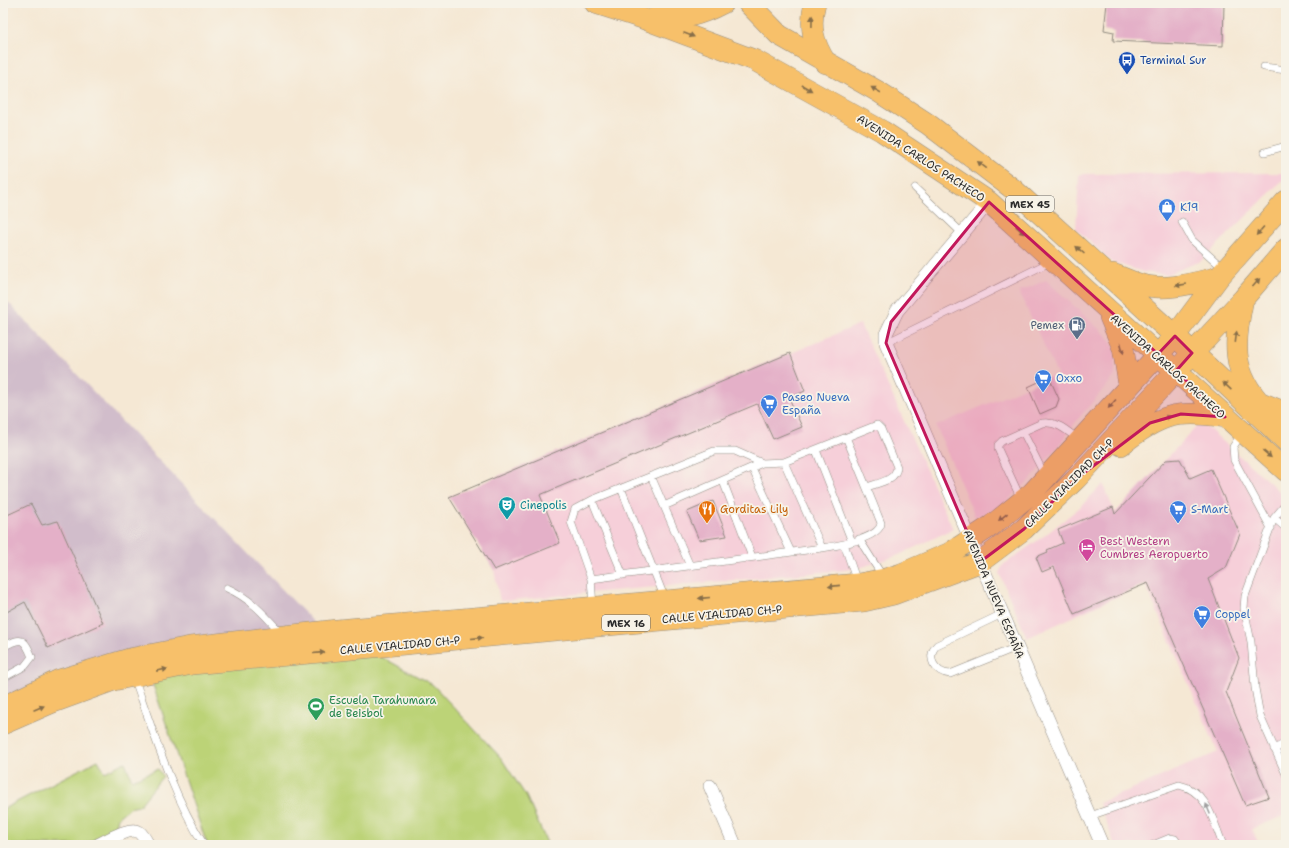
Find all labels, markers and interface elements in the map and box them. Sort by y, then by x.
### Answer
one-way arrow [809,14,815,27]
one-way arrow [683,33,695,39]
bus stop icon: Terminal Sur [1117,50,1137,75]
place label: Terminal Sur [1140,53,1207,68]
one-way arrow [801,85,813,92]
one-way arrow [870,87,882,94]
street label: AVENIDA CARLOS PACHECO [854,111,988,206]
one-way arrow [977,161,988,169]
road number: MEX 45 [1006,196,1054,212]
shop icon: K19 [1157,197,1177,222]
place label: K19 [1180,200,1199,215]
one-way arrow [1256,225,1265,236]
one-way arrow [1014,226,1025,235]
one-way arrow [1075,245,1086,254]
one-way arrow [1252,278,1261,288]
one-way arrow [1175,282,1187,288]
street label: AVENIDA CARLOS PACHECO [1107,311,1228,422]
fuel station icon: Pemex [1067,315,1087,340]
place label: Pemex [1031,318,1064,333]
one-way arrow [1233,330,1240,343]
one-way arrow [1119,342,1125,354]
supermarket icon: Oxxo [1033,368,1053,393]
place label: Oxxo [1056,371,1083,386]
one-way arrow [1222,381,1232,390]
place label: Paseo Nueva España [782,390,850,418]
supermarket icon: Paseo Nueva España [759,393,779,418]
one-way arrow [1108,399,1117,409]
one-way arrow [1159,414,1171,420]
street label: CALLE VIALIDAD CH-P [1021,435,1117,531]
one-way arrow [1262,449,1271,458]
theatre icon: Cinepolis [497,495,517,520]
place label: Cinepolis [520,498,567,513]
restaurant icon: Gorditas Lily [697,499,717,524]
supermarket icon: S-Mart [1168,499,1188,524]
place label: Gorditas Lily [720,502,788,517]
place label: S-Mart [1191,502,1228,517]
one-way arrow [997,513,1008,521]
street label: AVENIDA NUEVA ESPAÑA [960,527,1028,661]
place label: Best Western Cumbres Aeropuerto [1100,534,1209,562]
hotel icon: Best Western Cumbres Aeropuerto [1077,537,1097,562]
one-way arrow [827,583,840,590]
one-way arrow [698,595,710,602]
street label: CALLE VIALIDAD CH-P [661,602,783,627]
supermarket icon: Coppel [1192,604,1212,629]
place label: Coppel [1215,607,1251,622]
road number: MEX 16 [602,615,650,631]
street label: CALLE VIALIDAD CH-P [339,633,461,658]
one-way arrow [471,634,483,641]
one-way arrow [313,649,325,656]
one-way arrow [156,667,169,673]
place label: Escuela Tarahumara de Beisbol [329,693,436,721]
sports icon: Escuela Tarahumara de Beisbol [306,696,326,721]
one-way arrow [33,705,44,711]
one-way arrow [1205,802,1211,814]

